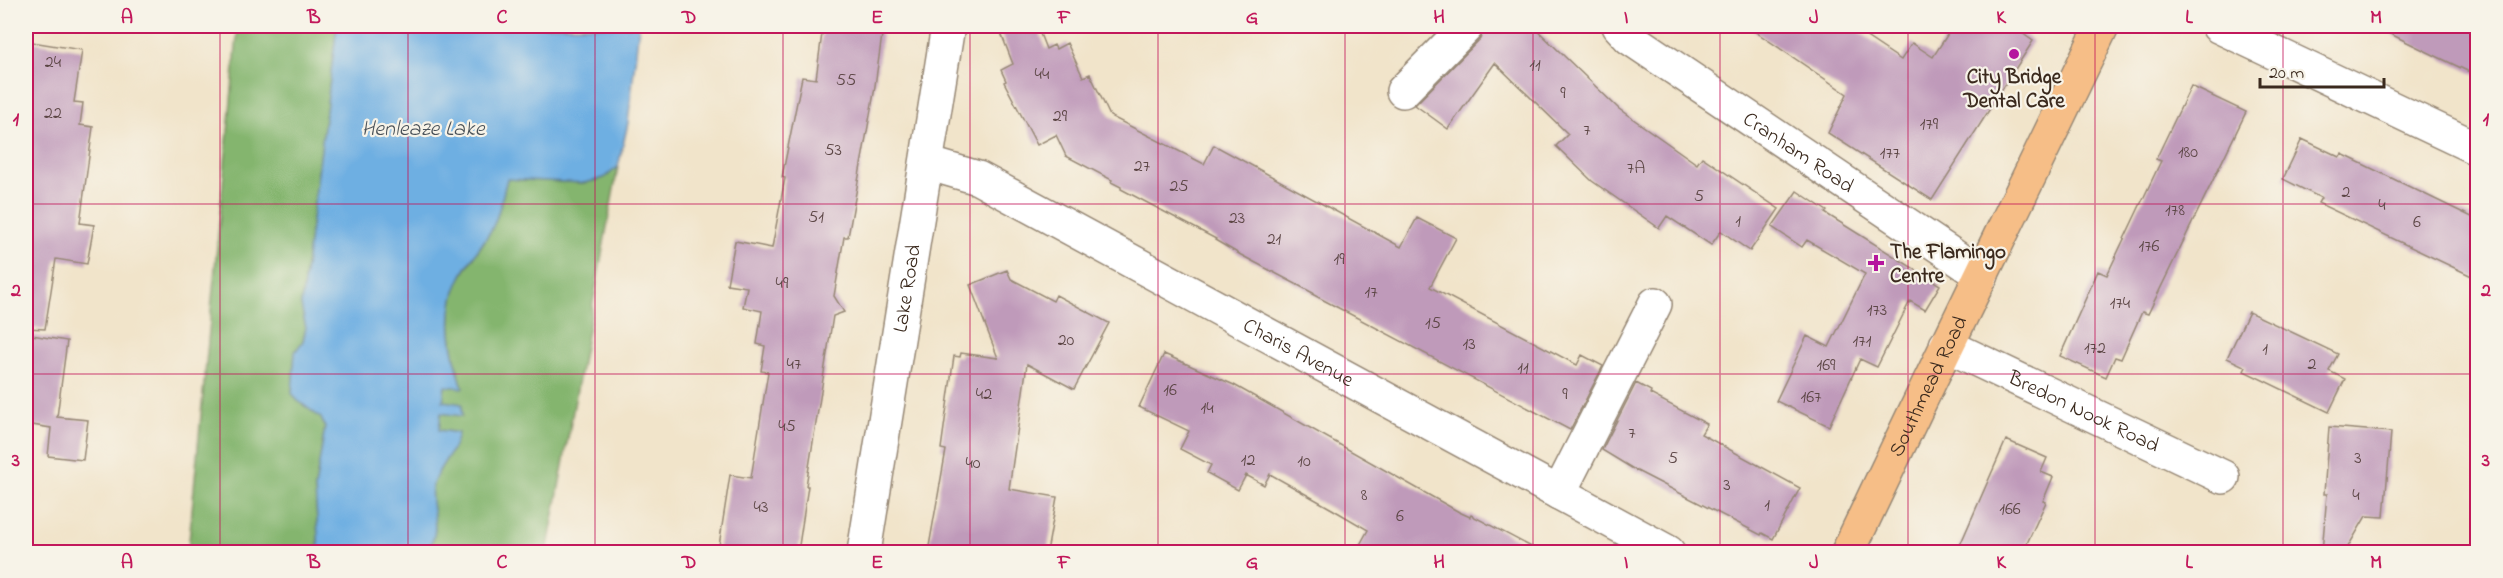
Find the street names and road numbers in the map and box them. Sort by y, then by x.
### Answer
street label: Cranham Road [1736,105,1860,202]
street label: Lake Road [886,242,930,335]
street label: Charis Avenue [1237,311,1359,396]
street label: Southmead Road [1882,311,1976,462]
street label: Bredon Nook Road [2002,363,2164,462]

